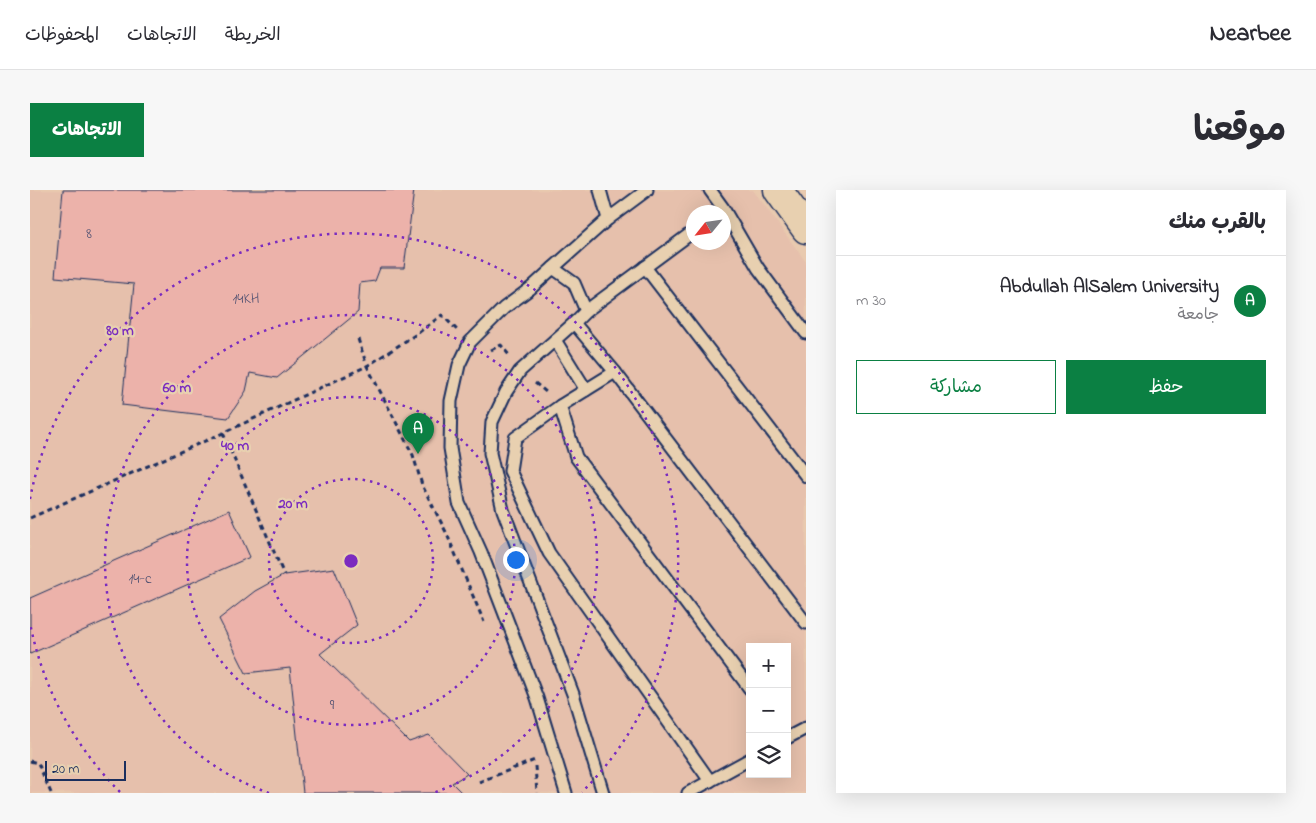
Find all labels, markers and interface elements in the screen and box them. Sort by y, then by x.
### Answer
text: Nearbee [1209,17,1291,52]
text: المحفوظات [25,23,99,49]
text: الاتجاهات [127,23,197,49]
text: الخريطة [225,23,281,49]
button: الاتجاهات [30,103,144,157]
text: موقعنا [1193,106,1286,157]
north arrow [686,205,731,250]
text: بالقرب منك [1169,208,1266,238]
house number: 8 [86,223,92,245]
text: Abdullah AlSalem University [1000,274,1219,301]
house number: 14KH [233,288,259,310]
text: 30 m [856,289,886,313]
text: A [1245,289,1255,313]
text: جامعة [1177,303,1219,327]
text: 80 m [105,320,134,342]
button: مشاركة [856,360,1056,414]
button: حفظ [1066,360,1266,414]
text: 60 m [162,377,192,399]
pin: A [402,413,434,454]
text: 40 m [220,435,249,457]
text: 20 m [277,493,308,515]
your location [503,547,529,573]
centre of rings [342,552,360,570]
house number: 14-c [128,568,152,590]
map controls [746,643,791,778]
button: + [746,643,791,688]
button: − [746,688,791,733]
house number: 9 [330,694,335,716]
button: layers [746,733,791,778]
scale bar [45,758,126,781]
text: 20 m [52,759,79,780]

